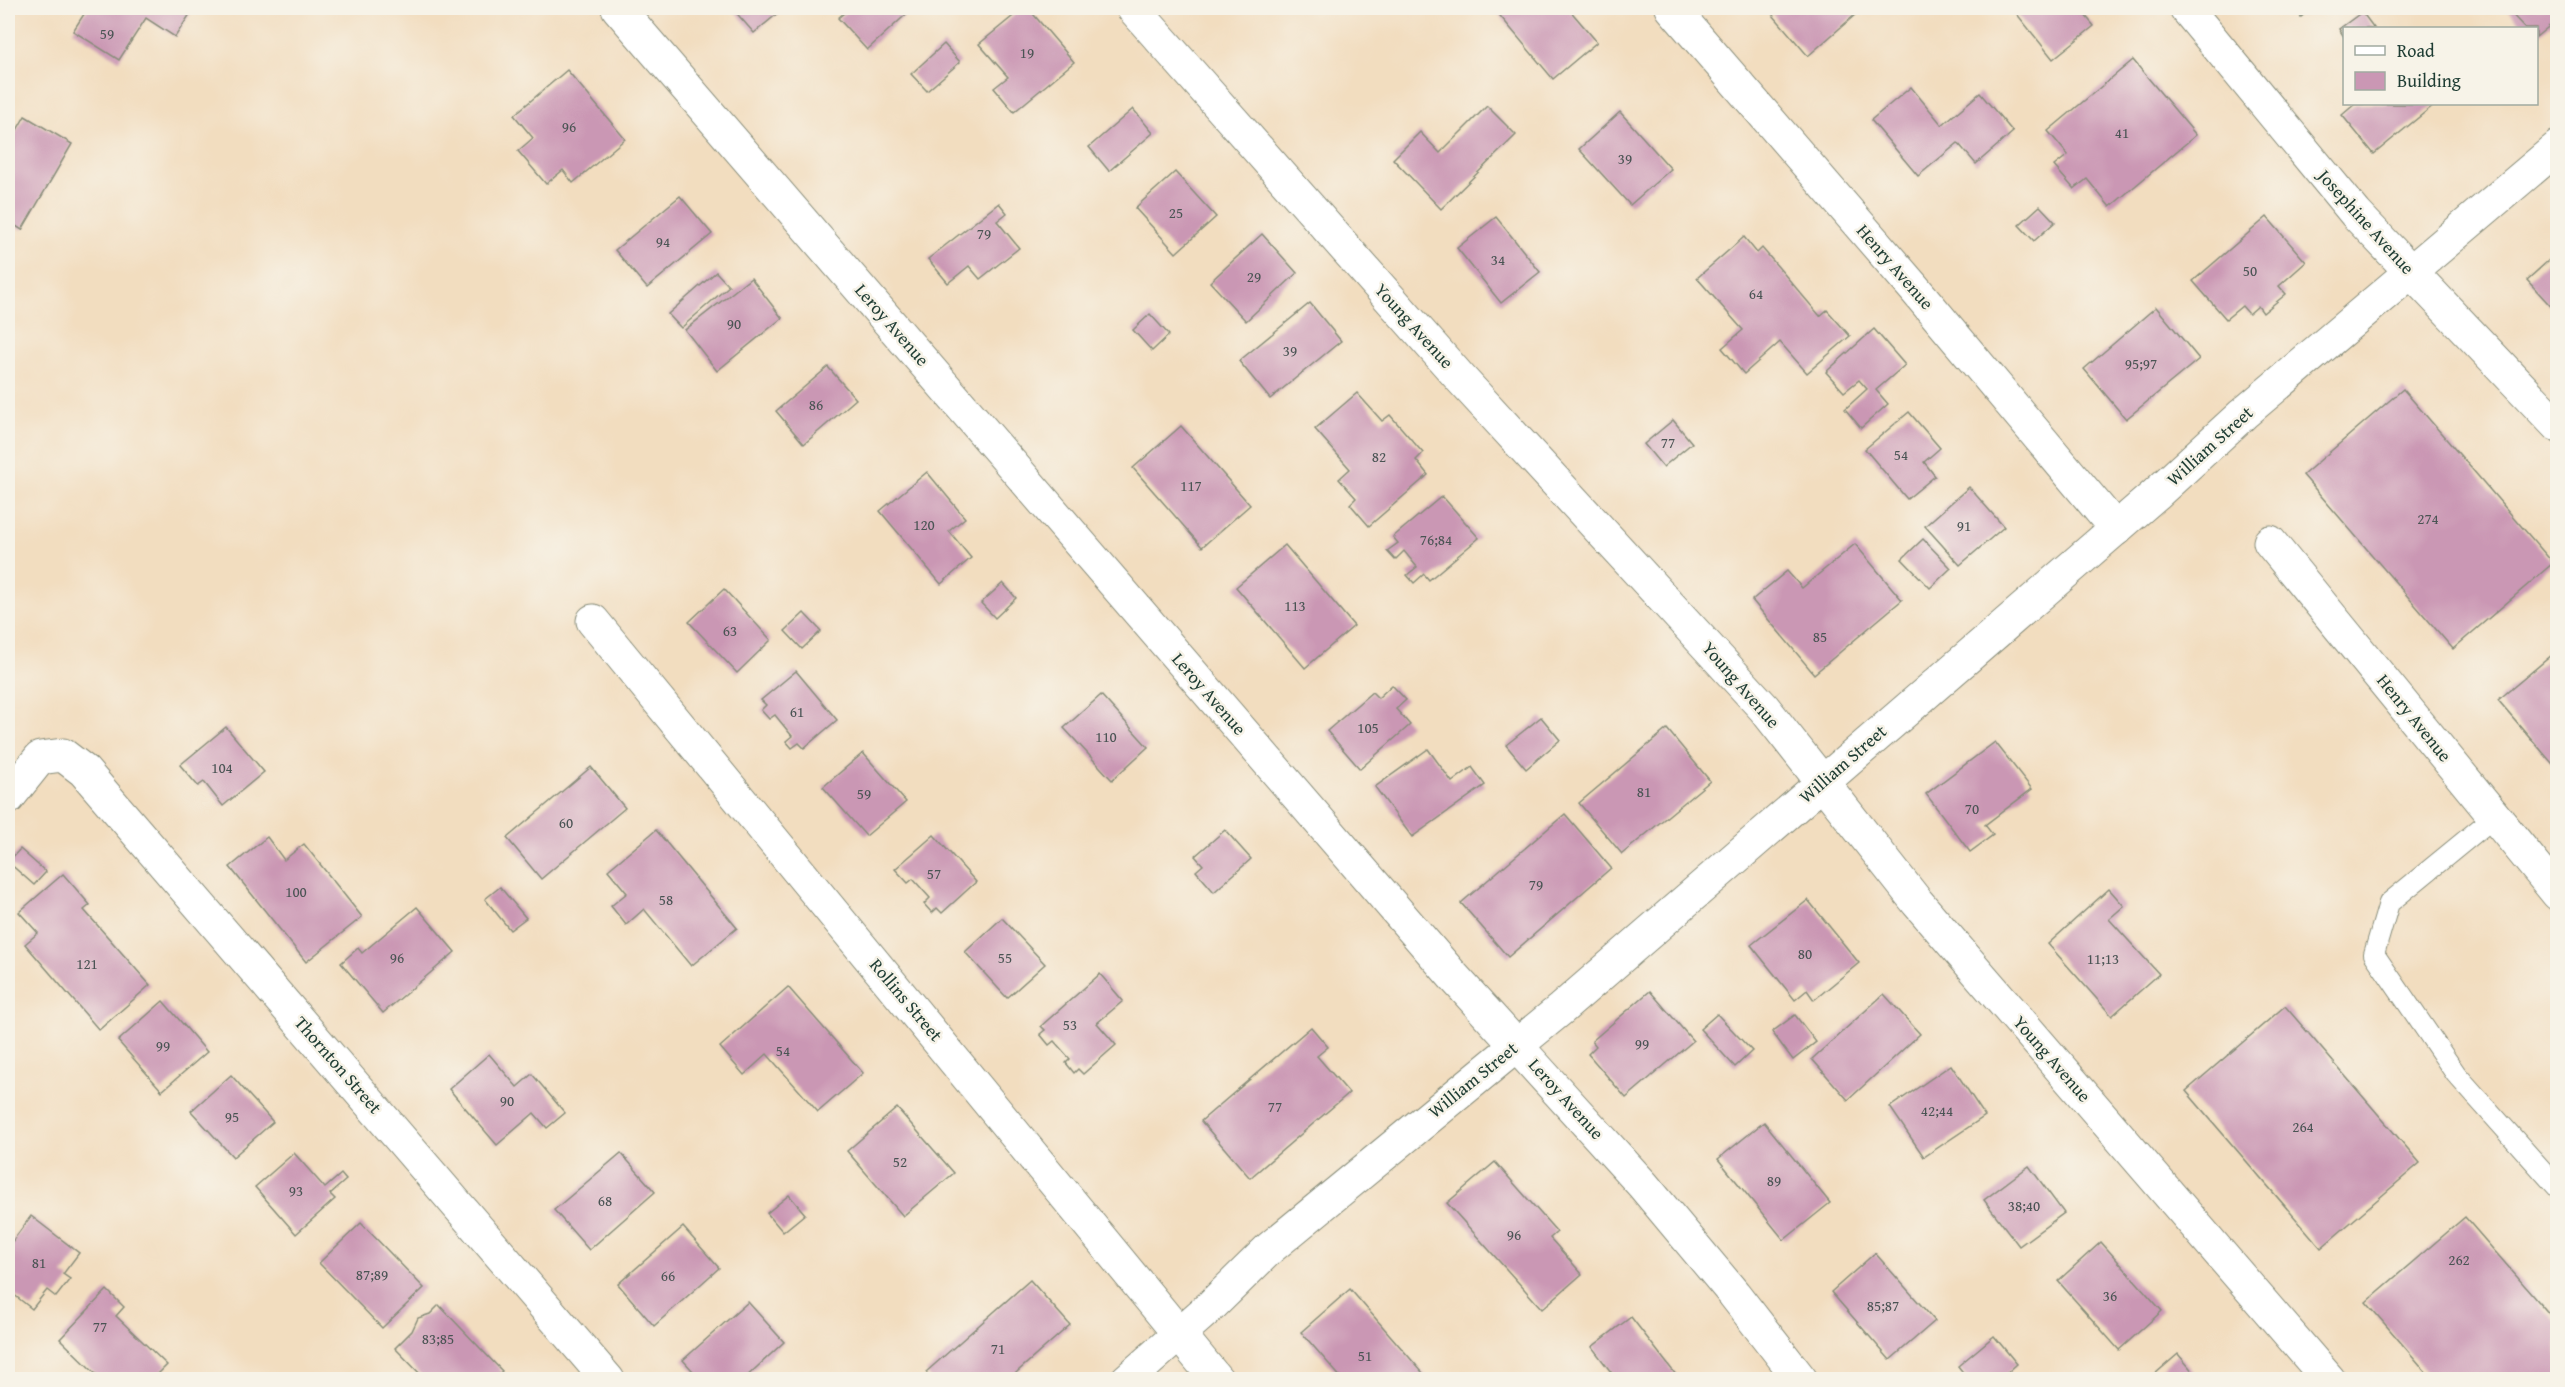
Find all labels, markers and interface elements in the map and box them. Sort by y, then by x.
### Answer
house number: 59 [100,23,114,44]
legend [2343,27,2538,105]
text: Road [2397,37,2435,64]
house number: 19 [1020,42,1034,63]
text: Building [2397,67,2461,94]
house number: 96 [562,116,576,137]
house number: 41 [2115,122,2129,143]
house number: 39 [1618,148,1632,169]
street label: Josephine Avenue [2310,162,2421,280]
house number: 25 [1169,202,1183,223]
street label: Henry Avenue [1850,218,1940,316]
house number: 79 [977,223,991,244]
house number: 94 [656,231,670,252]
house number: 34 [1491,249,1505,270]
house number: 50 [2243,260,2257,281]
house number: 29 [1247,266,1261,287]
street label: Leroy Avenue [849,277,936,372]
street label: Young Avenue [1369,277,1460,374]
house number: 64 [1749,283,1763,304]
house number: 90 [727,313,741,334]
house number: 39 [1283,340,1297,361]
house number: 95;97 [2125,353,2157,374]
house number: 86 [809,394,823,415]
street label: William Street [2160,399,2259,492]
house number: 77 [1661,432,1675,453]
house number: 54 [1894,444,1908,465]
house number: 82 [1372,446,1386,467]
house number: 117 [1180,475,1202,496]
house number: 274 [2417,508,2439,529]
house number: 120 [913,514,935,535]
house number: 91 [1957,515,1971,536]
house number: 76;84 [1420,529,1452,550]
house number: 113 [1284,595,1306,616]
house number: 63 [723,620,737,641]
house number: 85 [1813,626,1827,647]
street label: Young Avenue [1696,635,1787,734]
street label: Leroy Avenue [1166,646,1253,741]
street label: Henry Avenue [2370,668,2458,767]
house number: 61 [790,701,804,722]
house number: 105 [1357,717,1379,738]
street label: William Street [1793,718,1893,809]
house number: 110 [1095,726,1117,747]
house number: 104 [211,757,233,778]
house number: 81 [1637,781,1651,802]
house number: 59 [857,783,871,804]
house number: 70 [1965,798,1979,819]
house number: 60 [559,812,573,833]
house number: 57 [927,863,941,884]
house number: 79 [1529,874,1543,895]
house number: 100 [285,881,307,902]
house number: 58 [659,889,673,910]
house number: 80 [1798,943,1812,964]
house number: 96 [390,947,404,968]
house number: 55 [998,947,1012,968]
house number: 11;13 [2087,948,2119,969]
street label: Rollins Street [863,952,950,1048]
house number: 121 [76,953,98,974]
street label: Young Avenue [2007,1009,2098,1108]
street label: Thornton Street [288,1010,389,1120]
house number: 53 [1063,1014,1077,1035]
house number: 99 [1635,1033,1649,1054]
house number: 99 [156,1035,170,1056]
street label: William Street [1422,1035,1524,1124]
house number: 54 [776,1040,790,1061]
street label: Leroy Avenue [1522,1052,1610,1146]
house number: 90 [500,1090,514,1111]
house number: 77 [1268,1096,1282,1117]
house number: 42;44 [1921,1100,1953,1121]
house number: 95 [225,1106,239,1127]
house number: 264 [2292,1116,2314,1137]
house number: 52 [893,1151,907,1172]
house number: 89 [1767,1170,1781,1191]
house number: 93 [289,1180,303,1201]
house number: 68 [598,1190,612,1211]
house number: 38;40 [2008,1195,2040,1216]
house number: 96 [1507,1224,1521,1245]
house number: 262 [2448,1249,2470,1270]
house number: 81 [32,1252,46,1273]
house number: 87;89 [356,1264,388,1285]
house number: 66 [661,1265,675,1286]
house number: 36 [2103,1285,2117,1306]
house number: 85;87 [1867,1295,1899,1316]
house number: 77 [93,1316,107,1337]
house number: 83;85 [422,1328,454,1349]
house number: 71 [991,1338,1005,1359]
house number: 51 [1358,1345,1372,1366]

